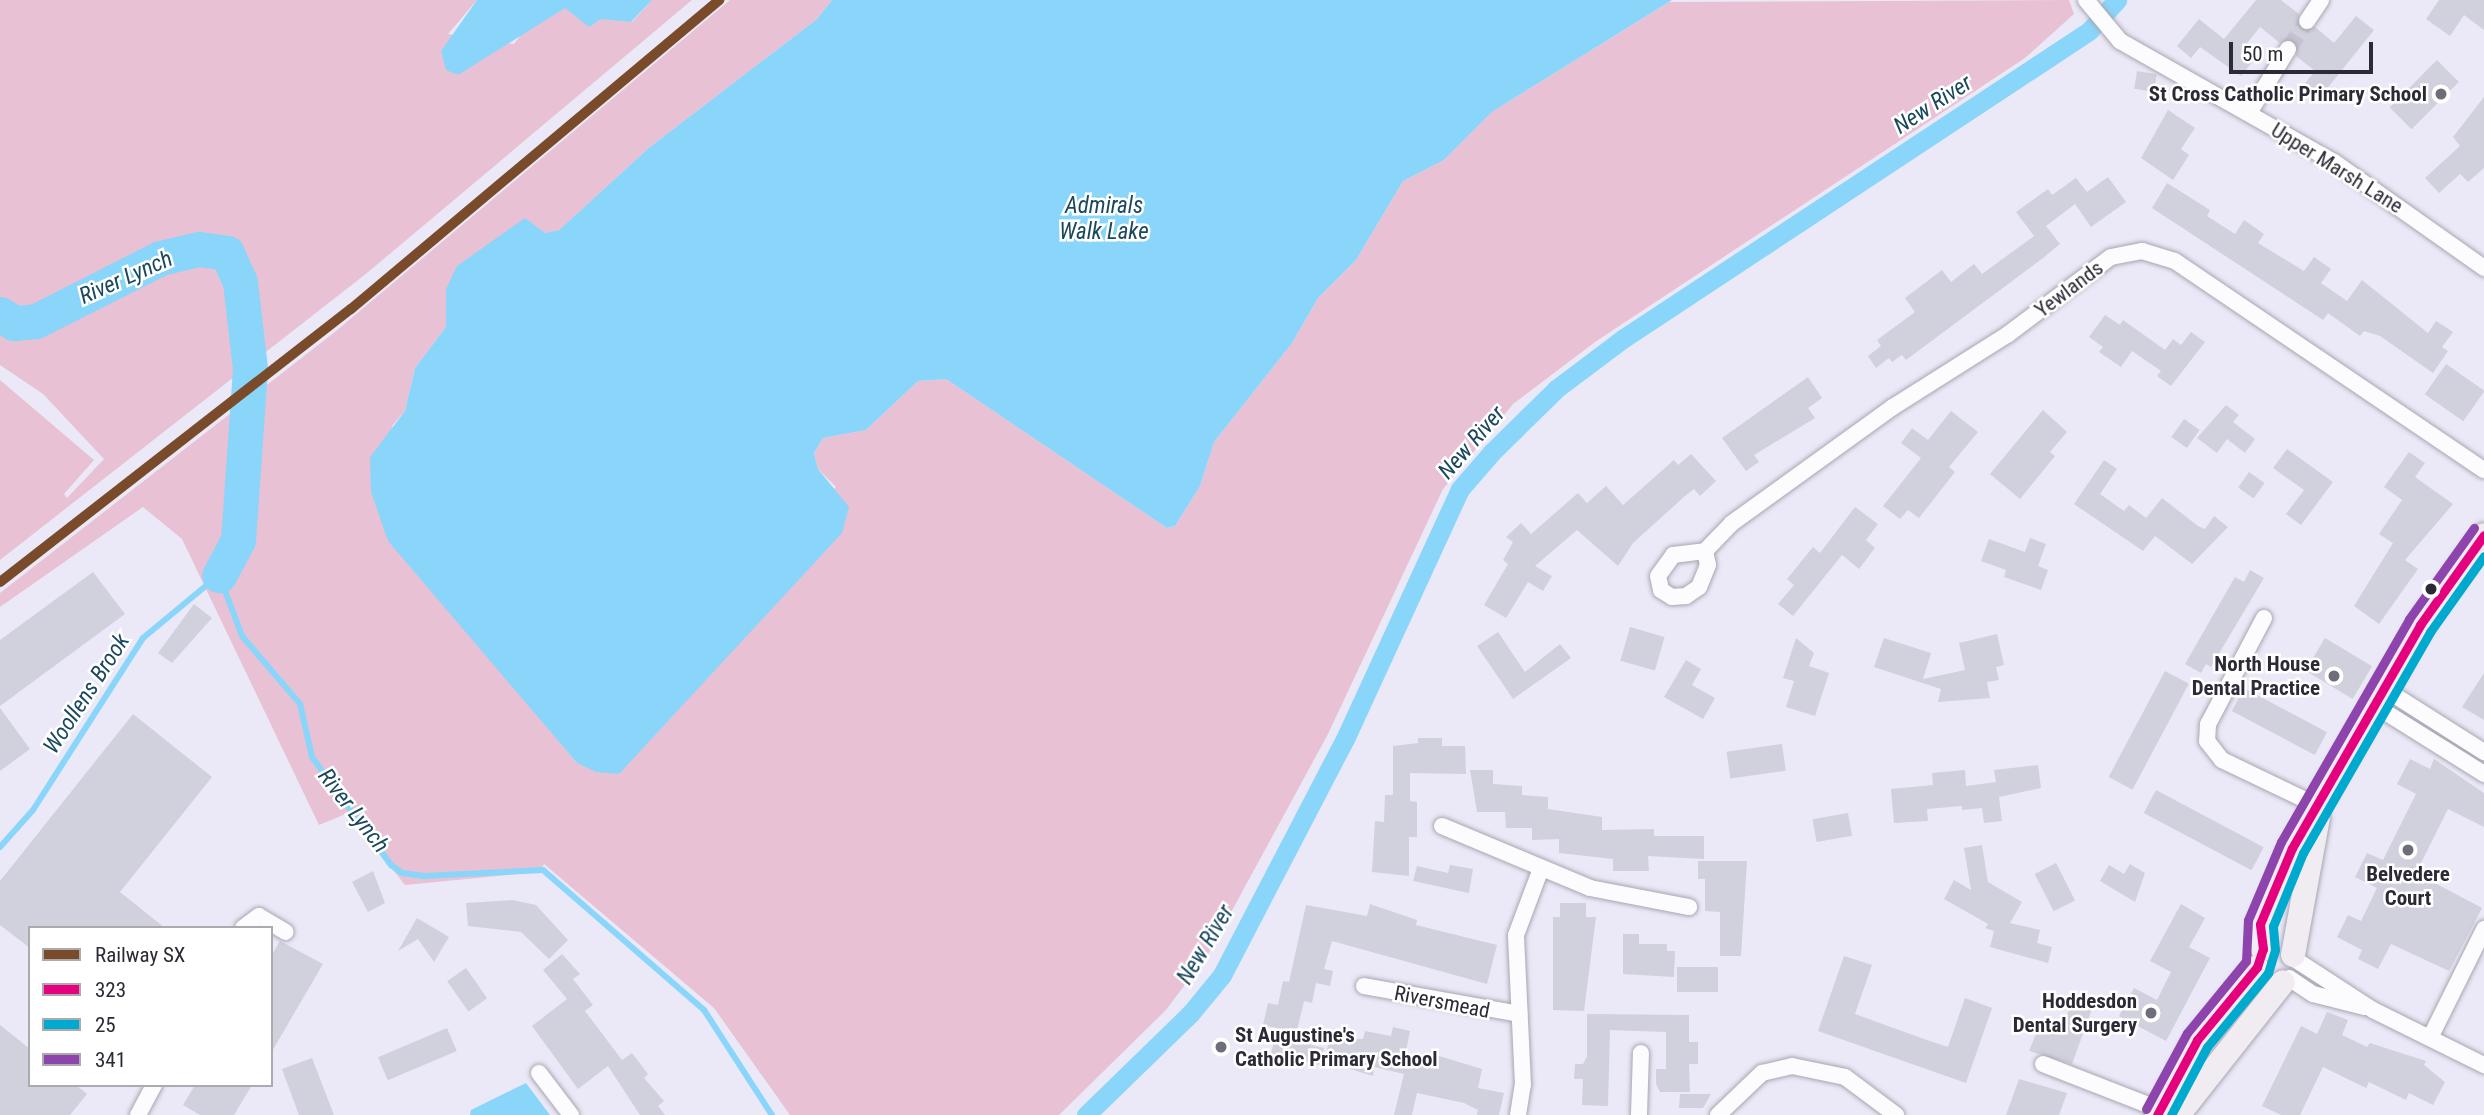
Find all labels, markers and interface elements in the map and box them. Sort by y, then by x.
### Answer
scale bar [2232,28,2376,72]
text: 50 m [2242,42,2283,66]
water label: New River [1889,70,1977,140]
place label: St Cross Catholic Primary School [2149,81,2427,107]
marker: St Cross Catholic Primary School [2433,86,2449,102]
street label: Upper Marsh Lane [2267,117,2407,219]
water label: Admirals Walk Lake [1059,192,1149,246]
water label: River Lynch [75,245,177,311]
street label: Yewlands [2030,255,2108,323]
water label: New River [1433,401,1511,485]
unlabelled marker [2424,582,2438,596]
water label: Woollens Brook [38,629,136,759]
place label: North House Dental Practice [2192,651,2320,701]
marker: North House Dental Practice [2326,668,2342,684]
water label: River Lynch [312,763,394,859]
marker: Belvedere Court [2400,842,2416,858]
place label: Belvedere Court [2366,861,2450,911]
water label: New River [1172,900,1240,990]
legend [28,926,273,1087]
text: Railway SX [95,943,185,967]
text: 323 [95,978,126,1002]
street label: Riversmead [1392,980,1492,1024]
place label: Hoddesdon Dental Surgery [2013,988,2137,1038]
marker: Hoddesdon Dental Surgery [2143,1005,2159,1021]
text: 25 [95,1013,116,1037]
place label: St Augustine's Catholic Primary School [1235,1022,1438,1072]
marker: St Augustine's Catholic Primary School [1213,1039,1229,1055]
text: 341 [95,1048,126,1072]

